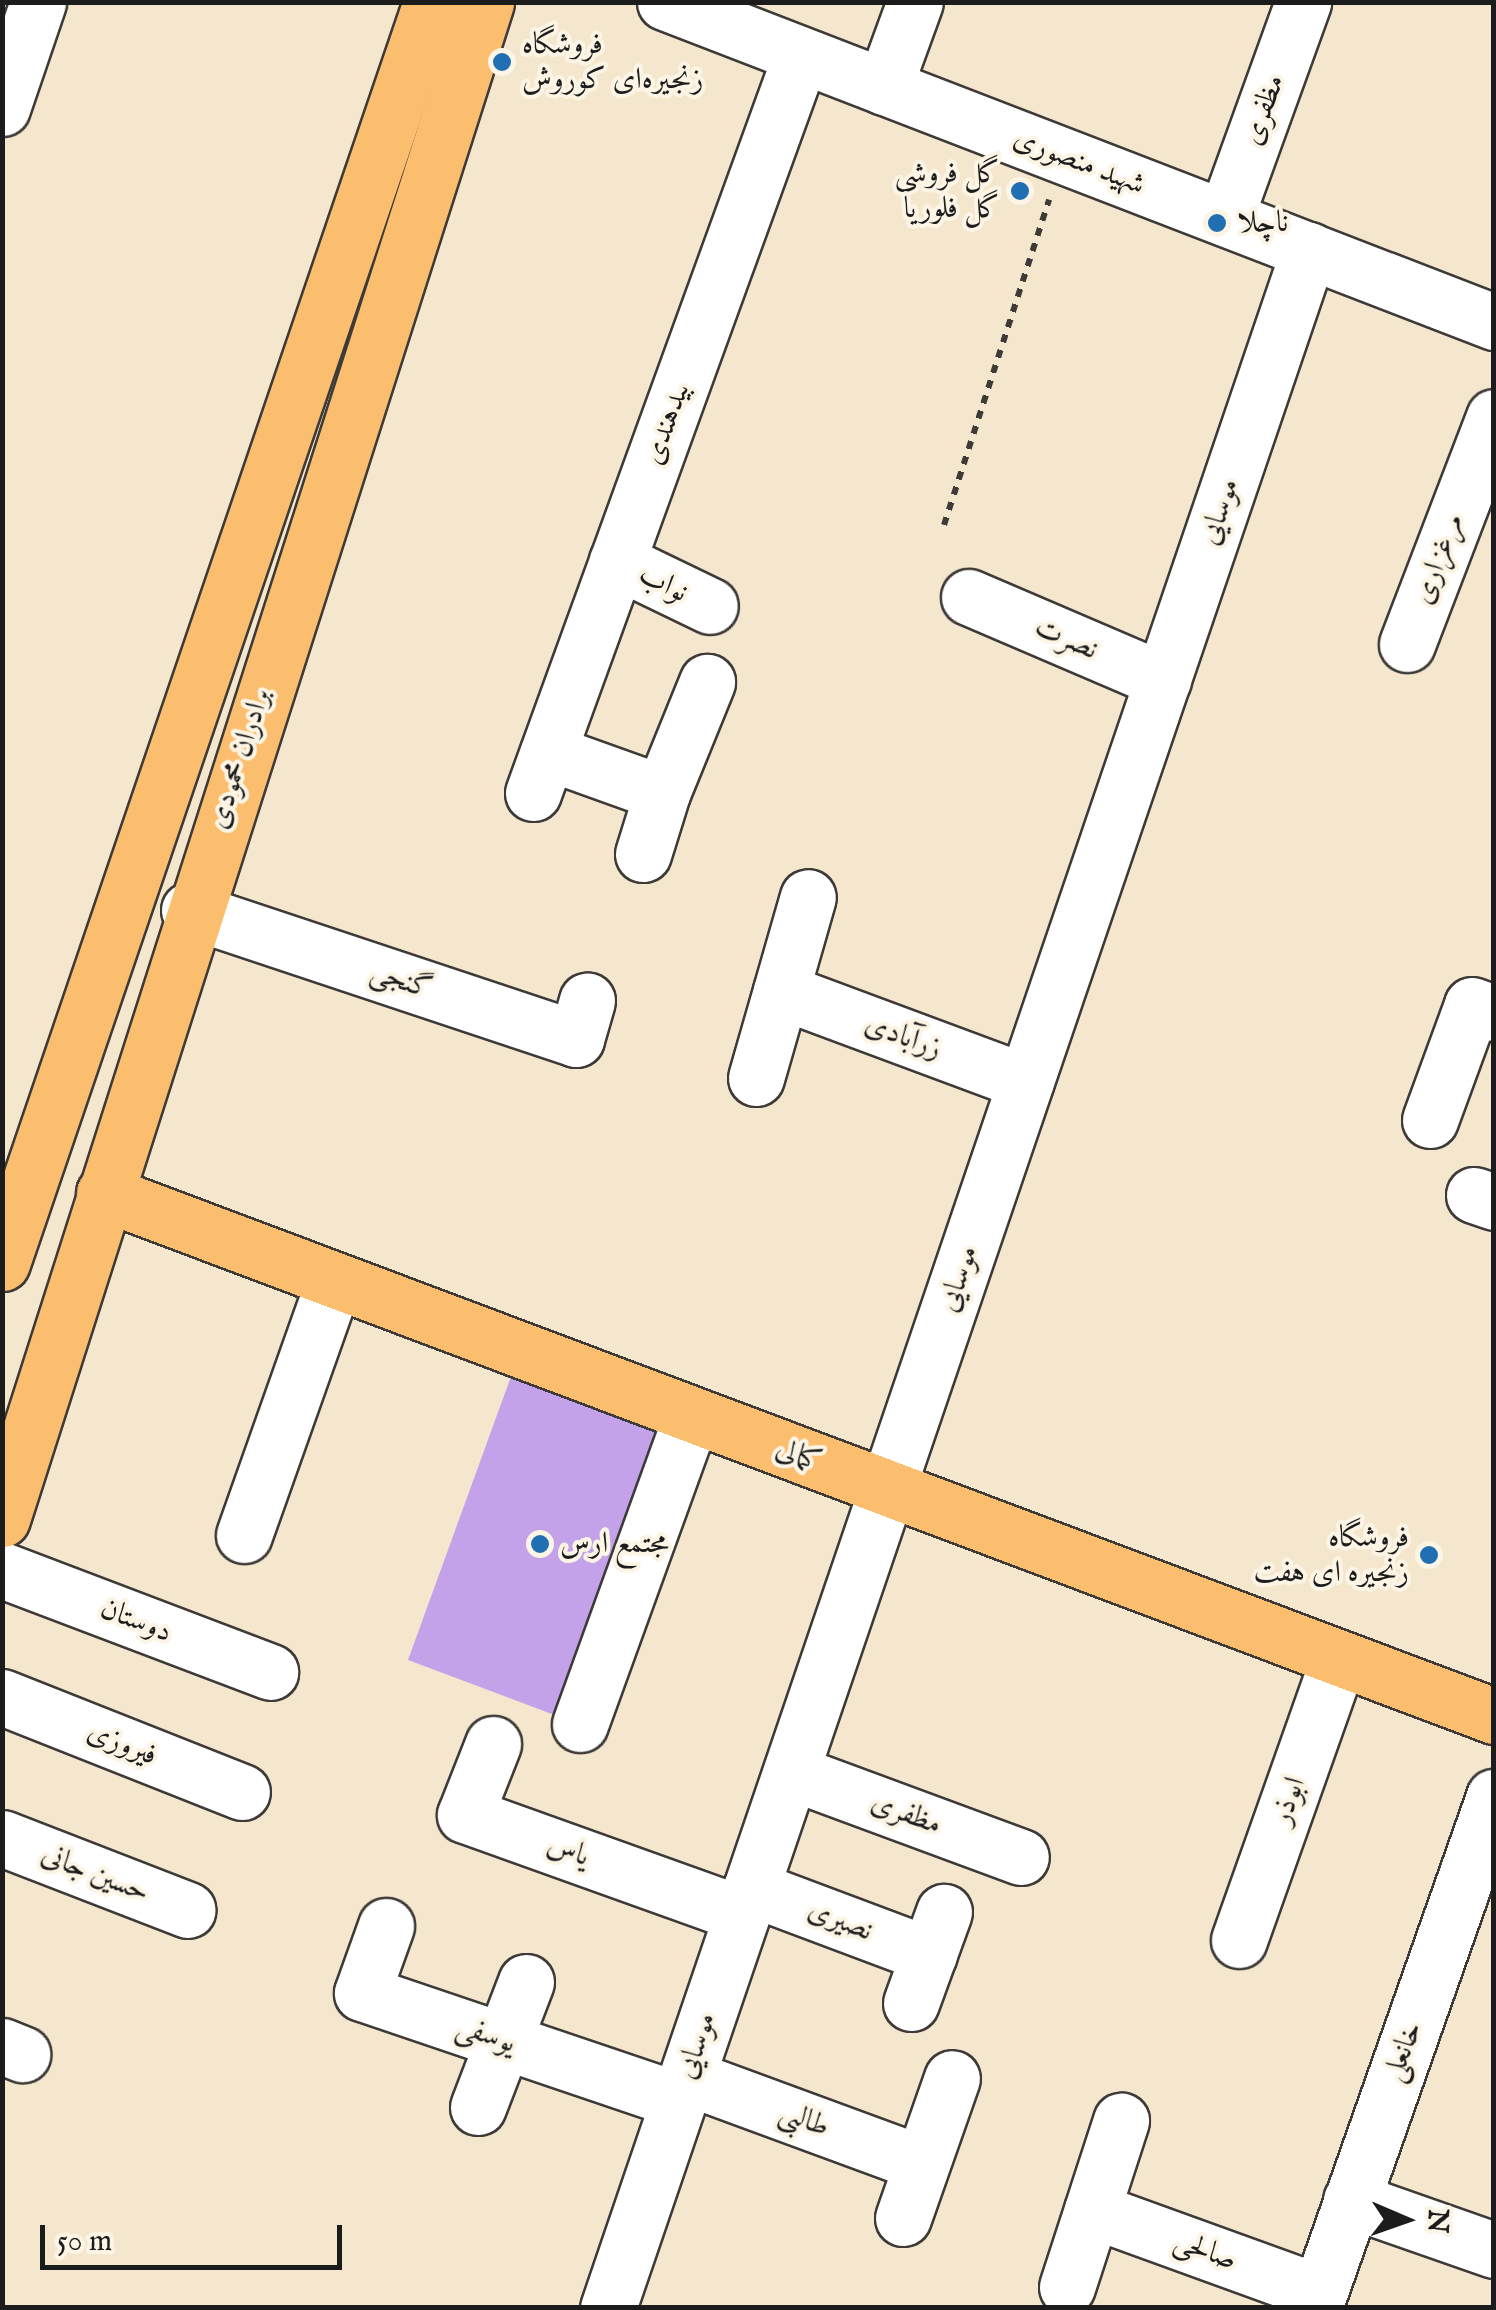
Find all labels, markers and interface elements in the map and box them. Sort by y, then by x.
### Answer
place label: فروشگاه زنجیره‌ای کوروش [522,27,703,98]
marker: فروشگاه زنجیره‌ای کوروش [491,51,513,73]
street label: مظفری [1235,70,1293,150]
street label: شهید منصوری [1008,120,1150,204]
place label: گل فروشی گل فلوریا [894,156,1000,226]
marker: گل فروشی گل فلوریا [1009,180,1031,202]
place label: ناچلا [1237,205,1288,241]
marker: ناچلا [1206,212,1228,234]
street label: بیدهندی [636,378,698,470]
street label: موسایی [1192,474,1248,550]
street label: مرغزاری [1405,508,1473,610]
street label: نواب [632,557,694,611]
street label: نصرت [1029,610,1103,668]
street label: برادران محمودی [200,684,280,834]
street label: گنجی [366,954,436,1008]
street label: زرآبادی [860,1007,946,1067]
street label: موسایی [931,1241,987,1317]
street label: کمالی [770,1431,826,1481]
place label: فروشگاه زنجیره ای هفت [1254,1520,1409,1590]
place label: مجتمع ارس [560,1526,669,1562]
marker: مجتمع ارس [529,1533,551,1555]
marker: فروشگاه زنجیره ای هفت [1418,1544,1440,1566]
street label: دوستان [95,1591,177,1651]
street label: فیروزی [82,1714,162,1774]
street label: ابوذر [1264,1772,1314,1830]
street label: مظفری [866,1785,946,1843]
street label: یاس [542,1827,594,1875]
street label: حسین جانی [36,1837,154,1911]
street label: نصیری [802,1892,878,1950]
street label: یوسفی [452,2008,520,2062]
street label: موسایی [669,2008,725,2084]
street label: خانعلی [1376,2017,1430,2087]
street label: طالبی [774,2094,834,2146]
north arrow [1356,2170,1456,2270]
scale bar [45,2205,348,2267]
text: N [1419,2208,1454,2234]
text: 50 m [57,2223,112,2261]
street label: صالحی [1169,2223,1241,2279]

